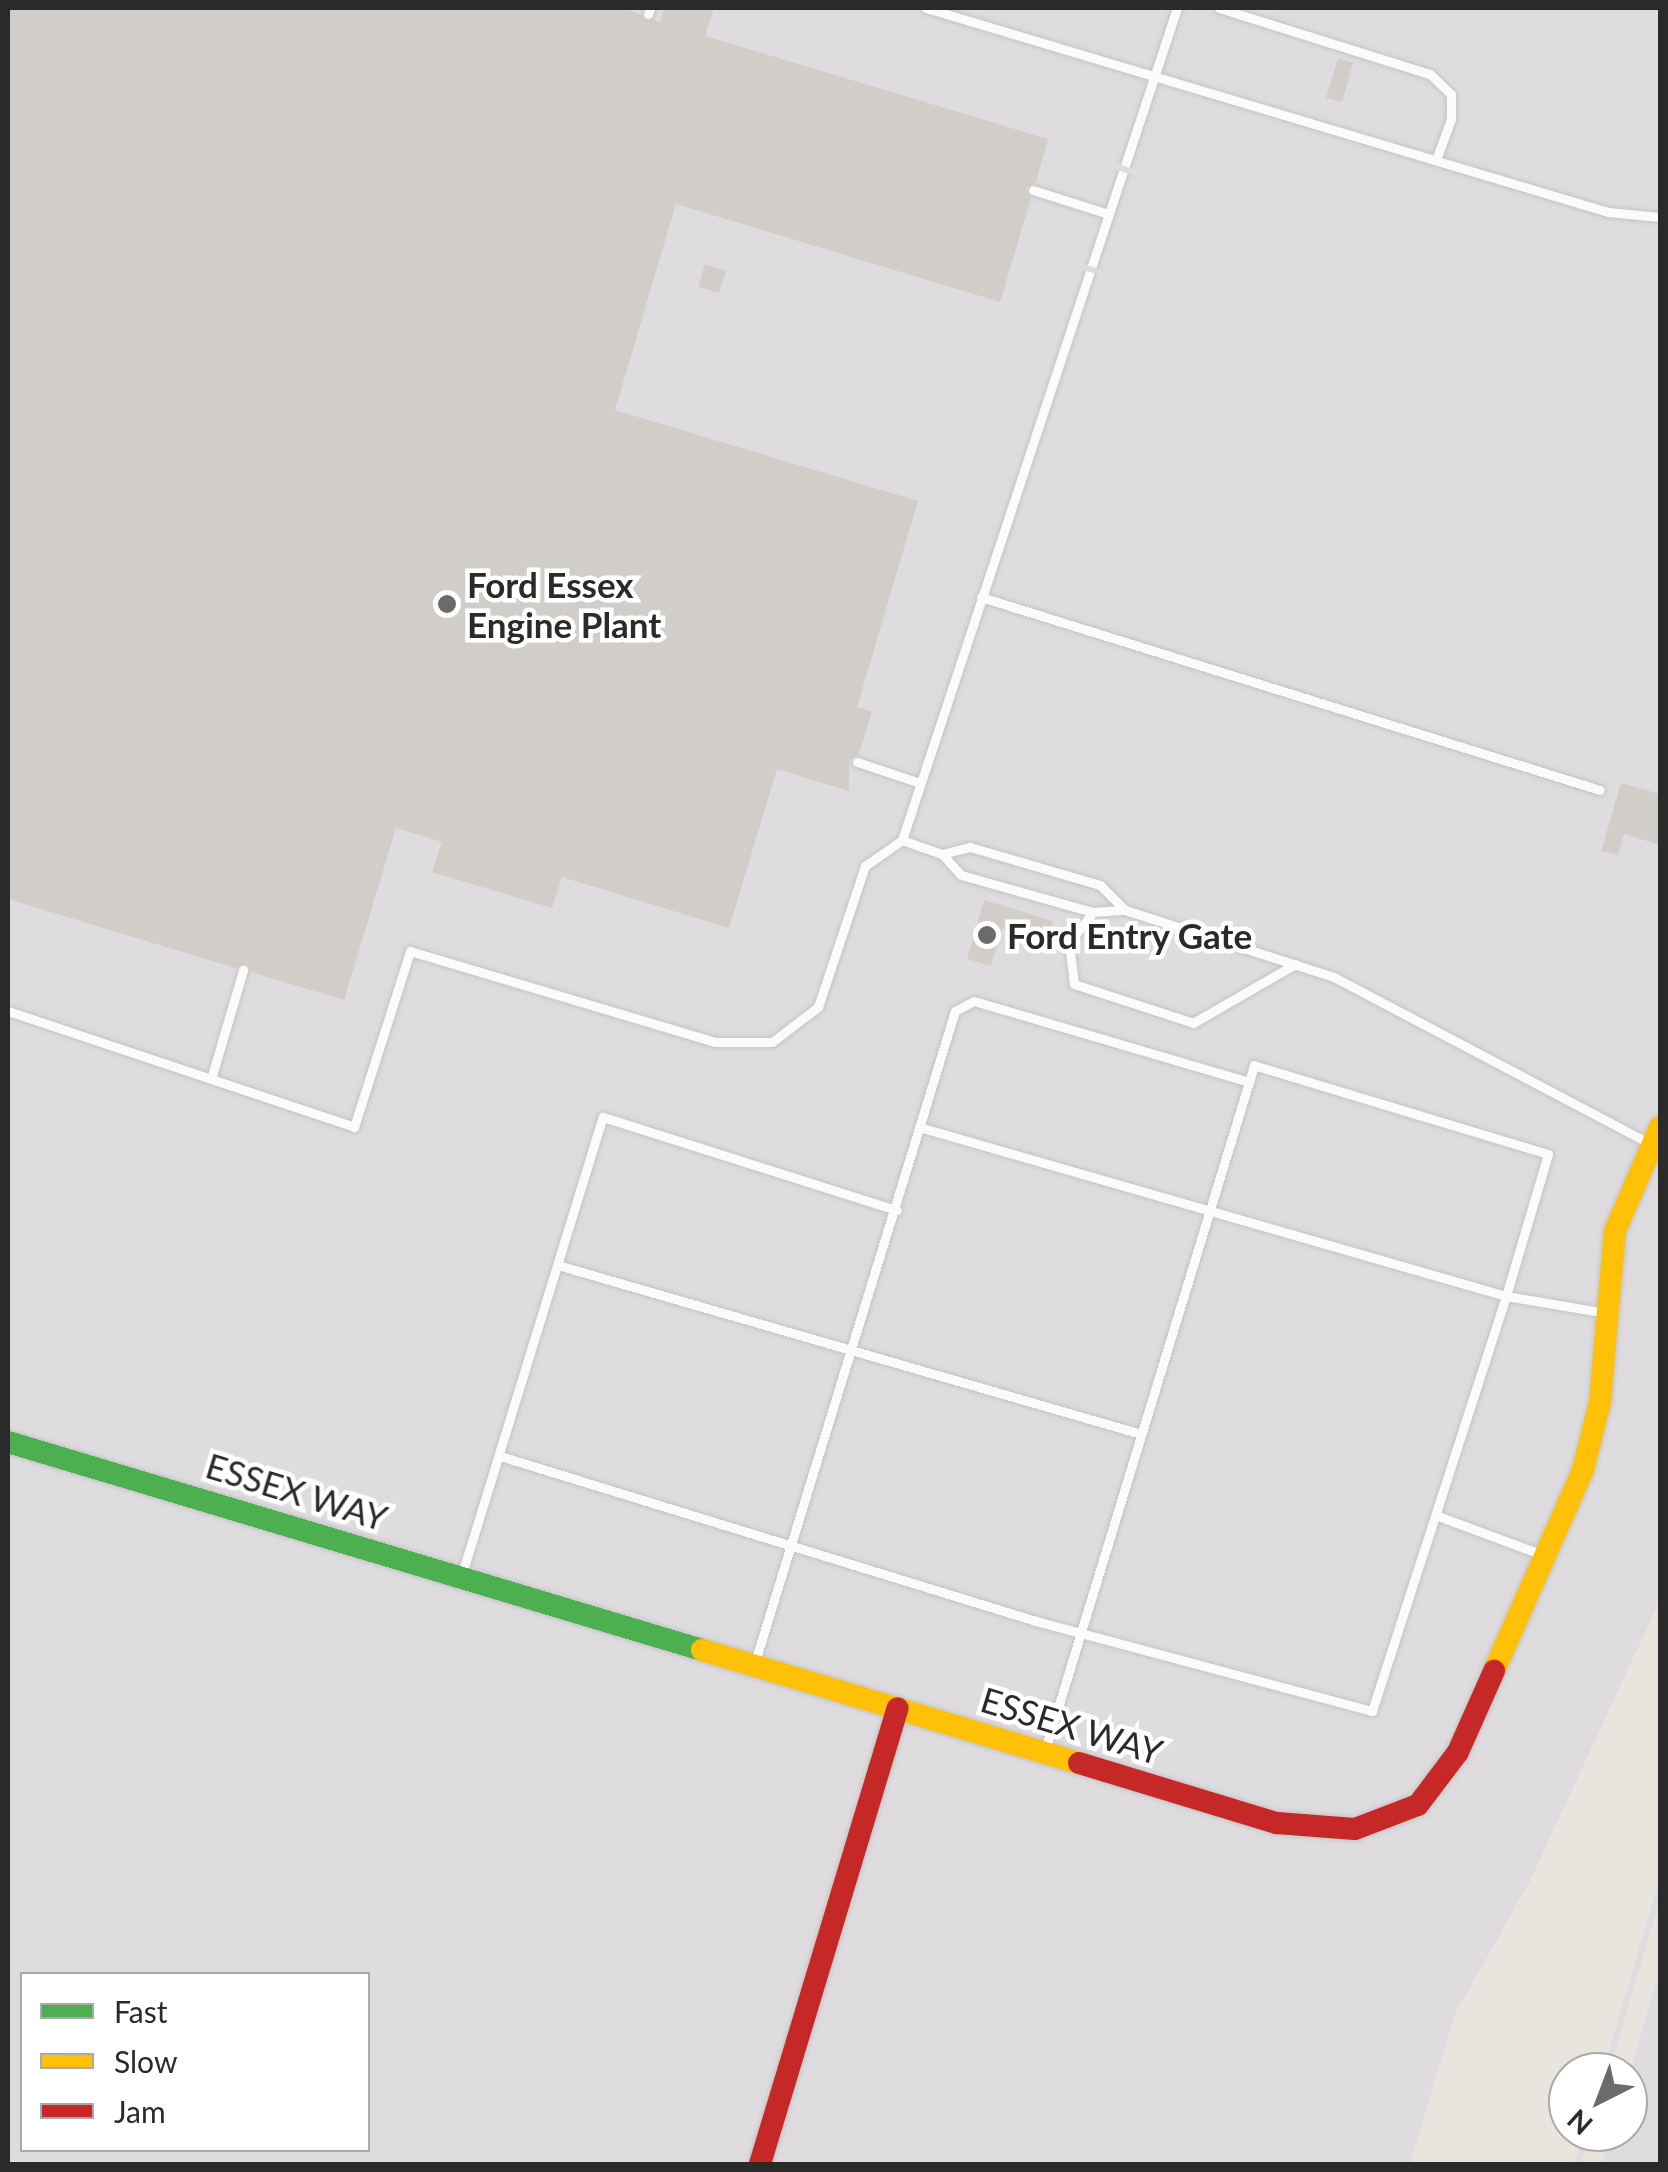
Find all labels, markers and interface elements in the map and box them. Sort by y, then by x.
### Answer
place label: Ford Essex Engine Plant [467,563,661,645]
marker: Ford Essex Engine Plant [436,593,458,615]
place label: Ford Entry Gate [1007,914,1253,956]
marker: Ford Entry Gate [976,924,998,946]
street label: ESSEX WAY [201,1443,393,1539]
street label: ESSEX WAY [976,1677,1168,1773]
legend [20,1972,370,2152]
text: Fast [114,1993,168,2029]
text: Slow [114,2043,177,2079]
north arrow [1548,2052,1648,2152]
text: Jam [114,2093,166,2129]
text: N [1560,2103,1599,2143]

